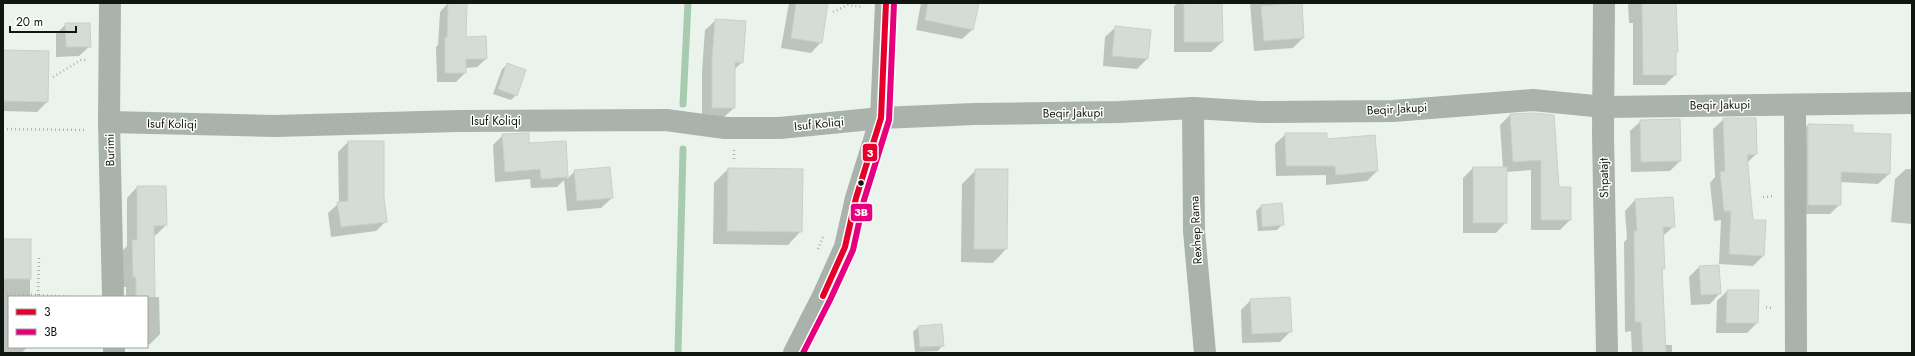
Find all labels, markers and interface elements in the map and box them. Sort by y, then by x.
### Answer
scale bar [10,8,76,34]
text: 20 m [16,13,43,31]
street label: Beqir Jakupi [1690,95,1750,115]
street label: Beqir Jakupi [1366,98,1428,120]
street label: Beqir Jakupi [1043,103,1103,123]
street label: Isuf Koliqi [471,112,521,130]
street label: Isuf Koliqi [793,112,845,136]
street label: Isuf Koliqi [147,115,197,133]
street label: Burimi [101,133,119,167]
line badge: 3 [862,143,878,162]
text: 3 [867,145,874,161]
street label: Shpatajt [1595,158,1613,198]
unlabelled marker [856,178,866,188]
street label: Rexhep Rama [1185,195,1207,265]
line badge: 3B [850,203,873,222]
text: 3B [854,204,868,220]
legend [8,296,148,348]
text: 3 [44,303,51,321]
text: 3B [44,323,58,341]

